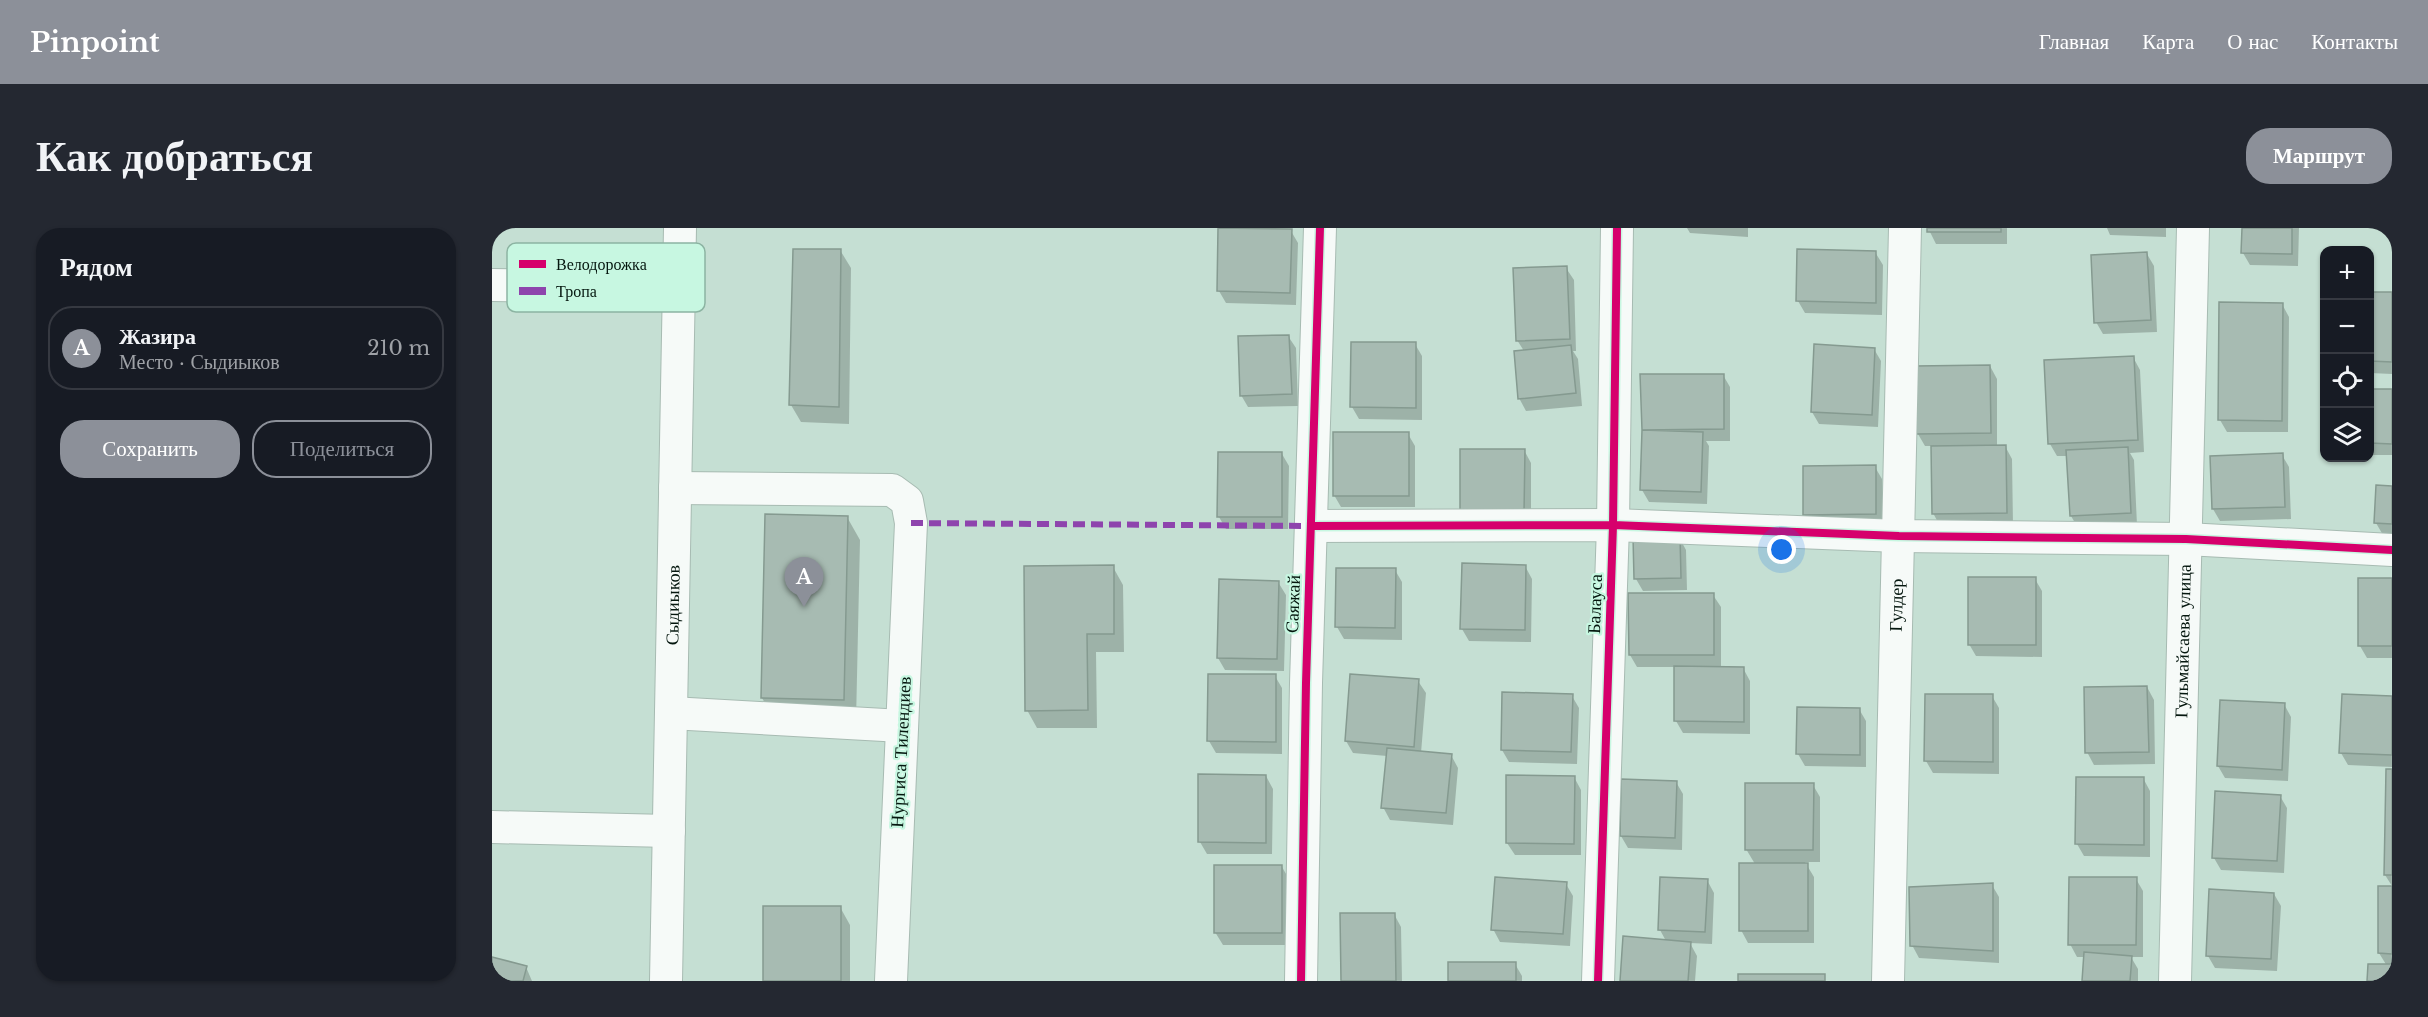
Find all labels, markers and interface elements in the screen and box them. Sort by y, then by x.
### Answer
text: Pinpoint [30,25,160,60]
text: Главная [2039,29,2109,55]
text: Карта [2142,29,2194,55]
text: О нас [2227,29,2278,55]
text: Контакты [2311,29,2398,55]
button: Маршрут [2246,128,2392,184]
text: Как добраться [36,130,313,182]
legend [507,243,705,312]
map controls [2320,246,2374,462]
button: + [2320,246,2374,300]
text: Рядом [60,251,133,283]
text: Велодорожка [556,254,647,274]
text: Тропа [556,281,597,301]
button: − [2320,300,2374,354]
text: Жазира [119,323,196,350]
text: A [73,336,90,360]
text: 210 m [367,336,430,360]
text: Место · Сыдиыков [119,350,280,374]
button: locate [2320,354,2374,408]
button: layers [2320,408,2374,462]
button: Сохранить [60,420,240,478]
button: Поделиться [252,420,432,478]
your location [1767,535,1796,564]
pin: A [784,558,824,607]
street label: Гульмайсаева улица [2170,564,2196,718]
street label: Сыдиыков [661,565,685,645]
street label: Саяжай [1281,574,1305,634]
street label: Балауса [1583,574,1607,634]
street label: Гулдер [1885,578,1908,632]
street label: Нургиса Тилендиев [886,676,916,828]

